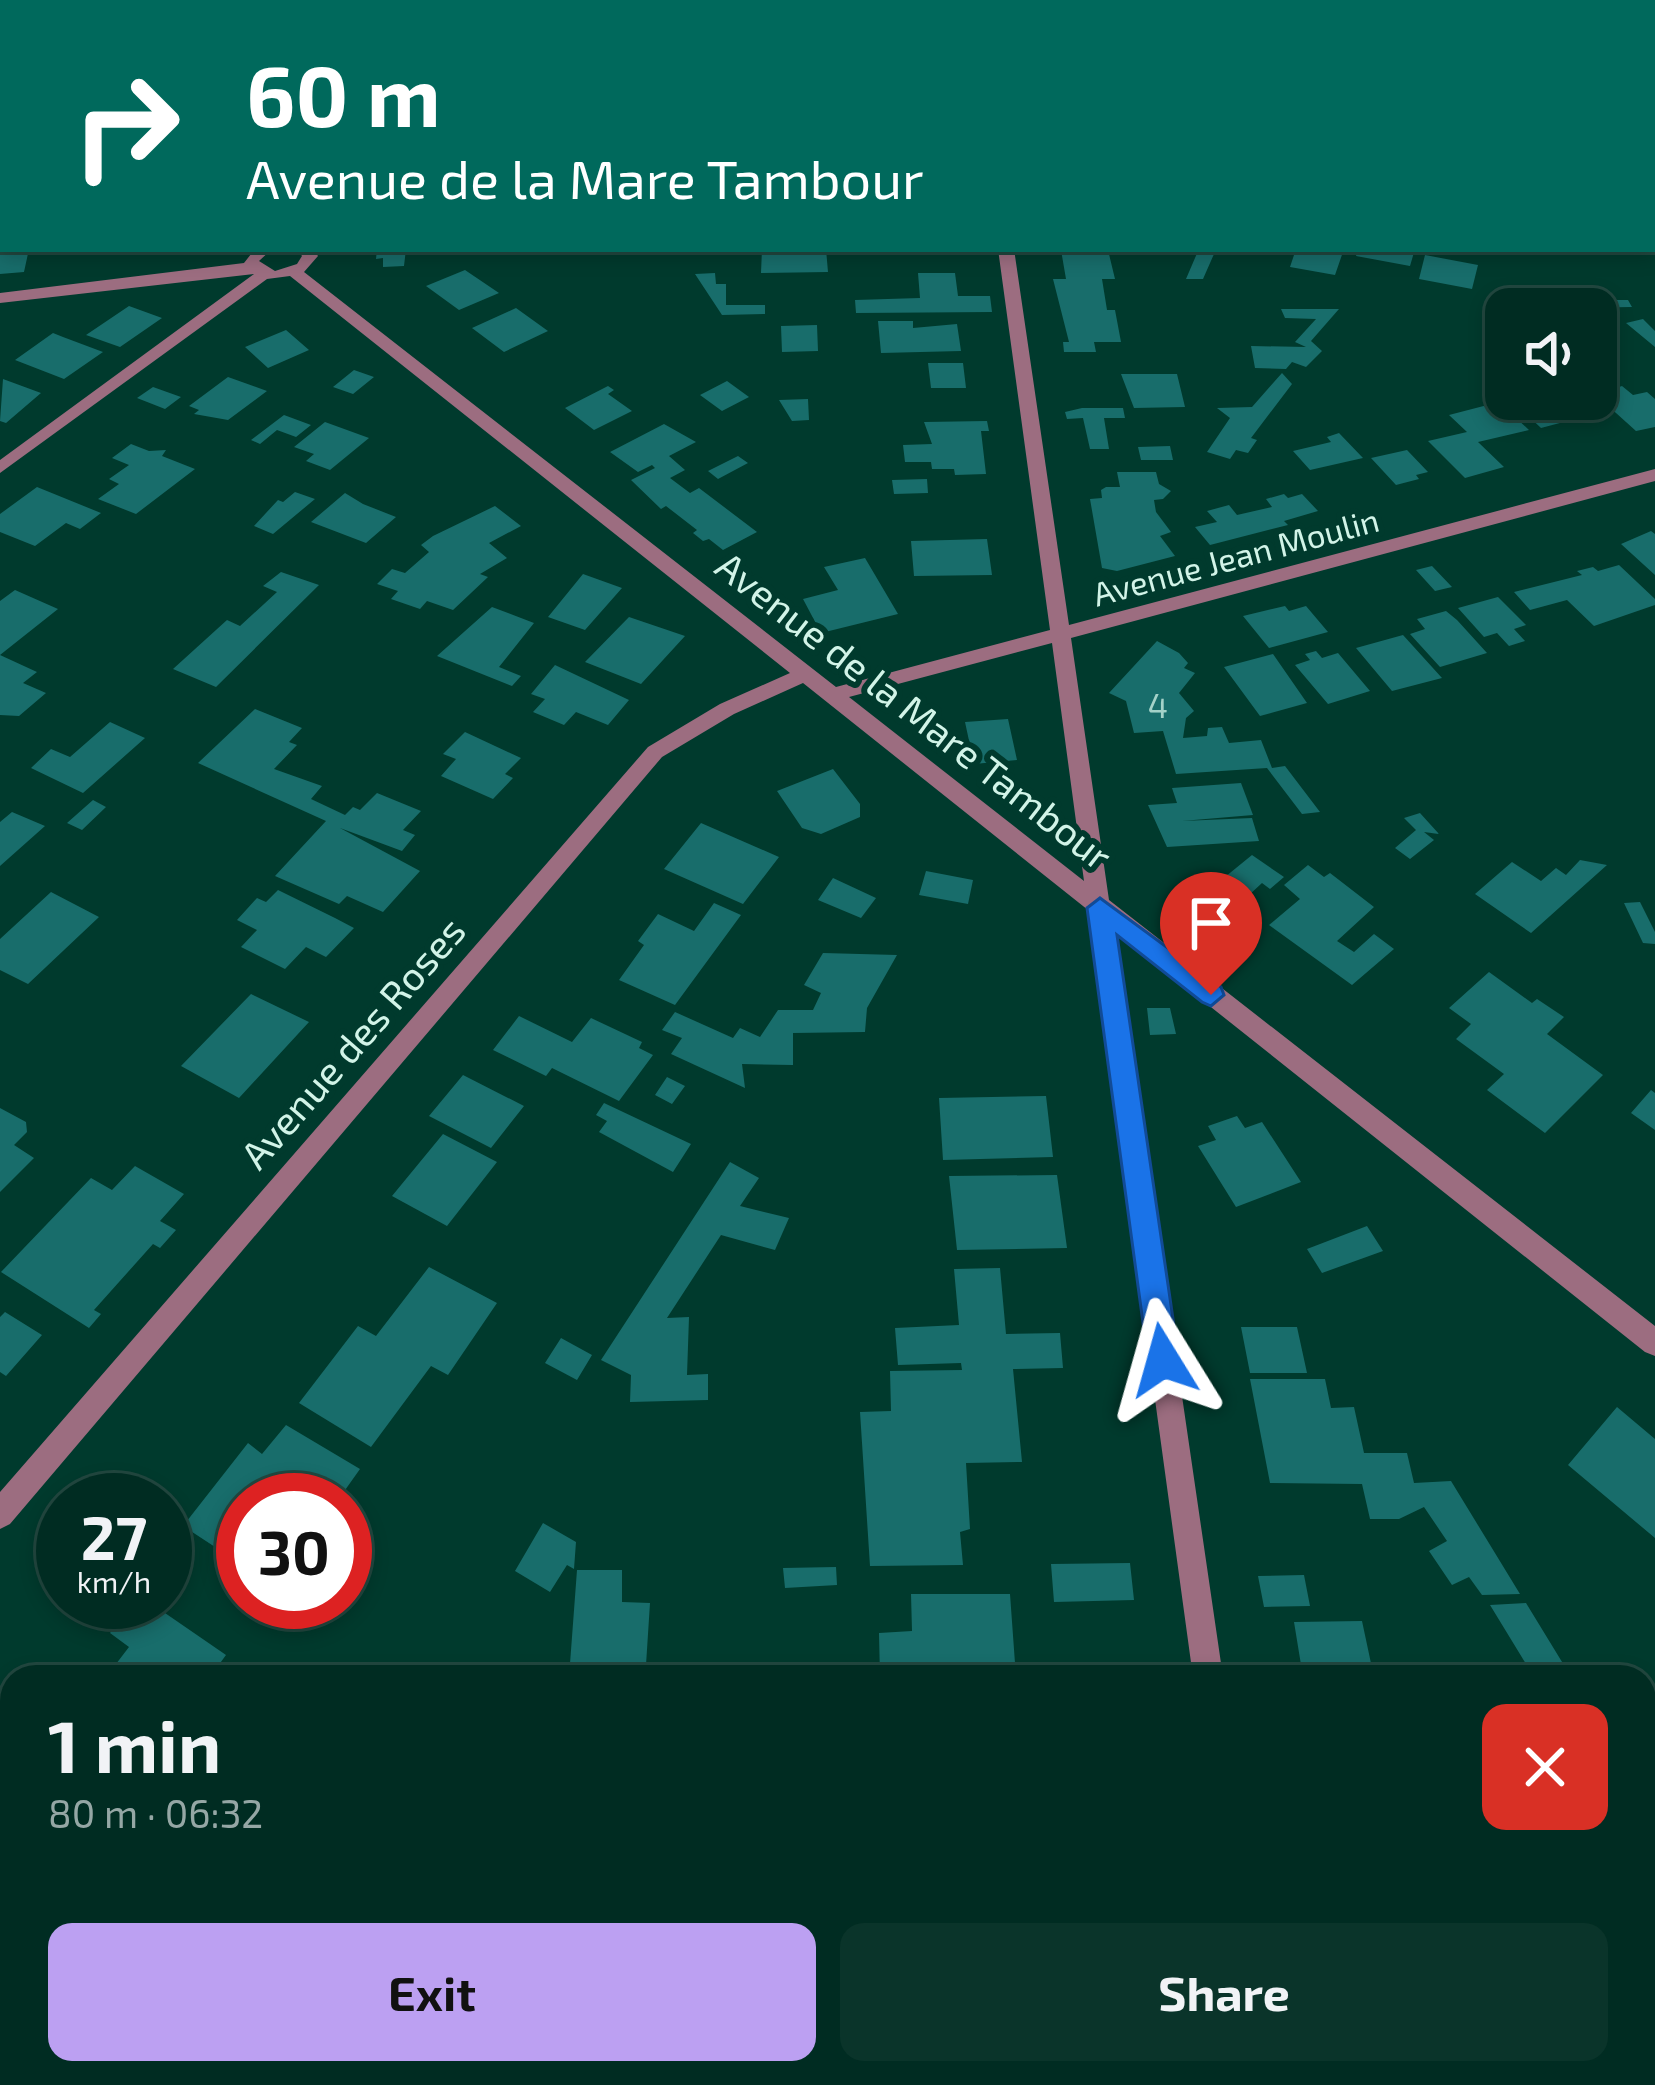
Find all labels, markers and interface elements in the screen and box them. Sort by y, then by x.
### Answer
text: 60 m [246,43,441,144]
icon: right [48,48,204,204]
text: Avenue de la Mare Tambour [246,145,924,210]
map controls [1485,288,1617,420]
button: sound [1485,288,1617,420]
street label: Avenue Jean Moulin [1088,499,1383,613]
street label: Avenue de la Mare Tambour [708,541,1122,879]
house number: 4 [1148,685,1168,725]
pin [1160,872,1262,995]
icon: arrive [1178,890,1244,956]
street label: Avenue des Roses [230,907,474,1177]
position arrow [1100,1297,1226,1423]
speed limit sign: 30 [216,1473,372,1629]
text: 27 [81,1500,147,1572]
text: km/h [77,1563,151,1599]
text: 1 min [48,1701,221,1787]
button: close [1482,1704,1608,1830]
text: 80 m · 06:32 [48,1789,263,1836]
button: Exit [48,1923,816,2061]
button: Share [840,1923,1608,2061]

